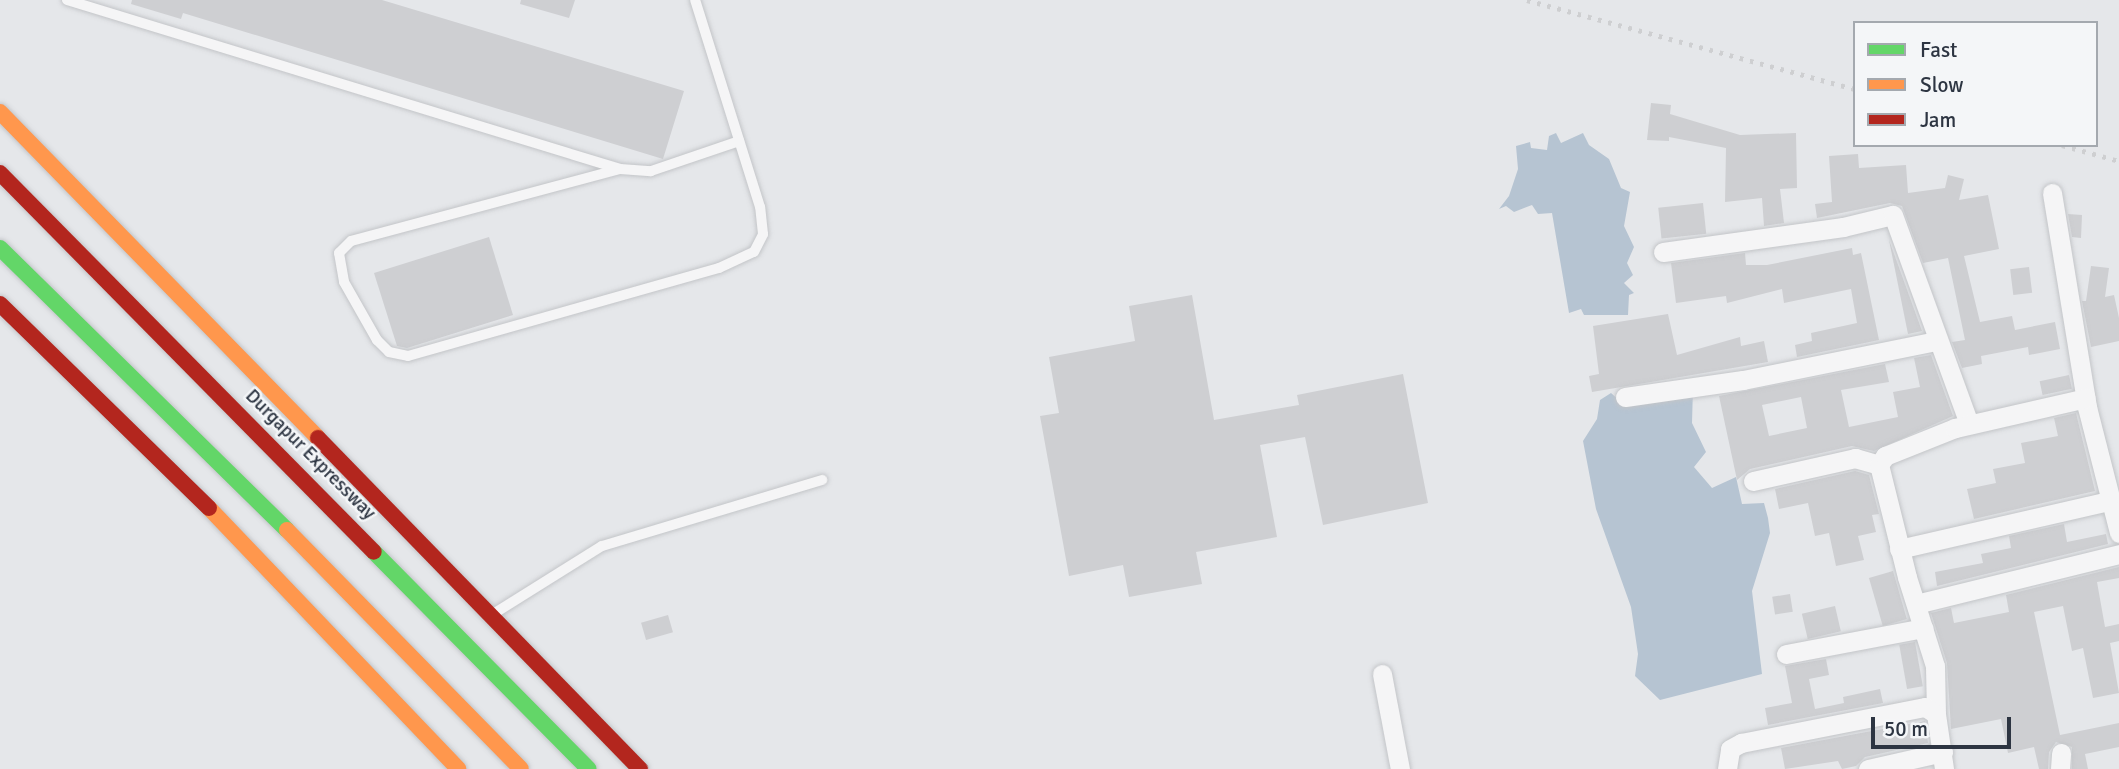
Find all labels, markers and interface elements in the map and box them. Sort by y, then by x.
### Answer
legend [1853,21,2098,147]
text: Fast [1920,37,1957,63]
text: Slow [1920,72,1964,98]
text: Jam [1920,107,1956,133]
street label: Durgapur Expressway [240,385,380,525]
scale bar [1874,702,2014,746]
text: 50 m [1884,716,1928,742]

